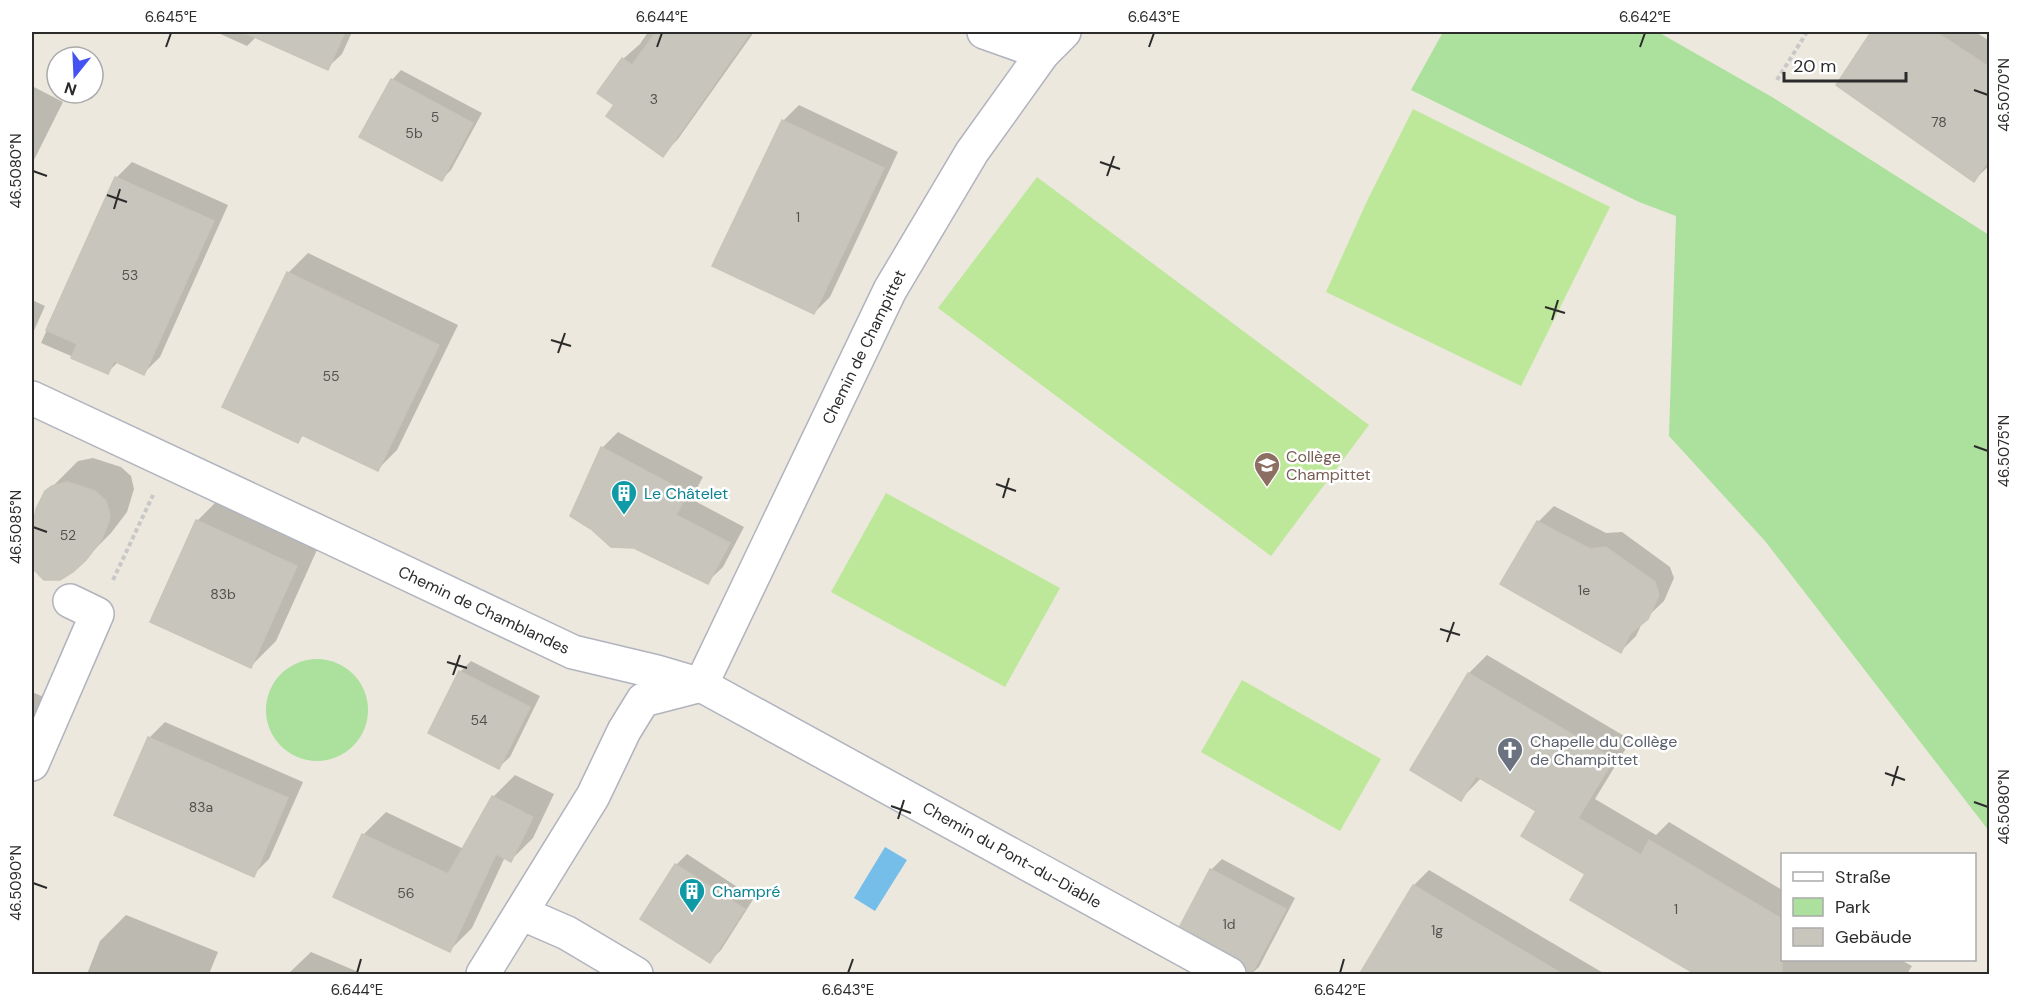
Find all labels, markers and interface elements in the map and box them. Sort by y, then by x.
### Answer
text: 6.645°E [145,7,197,27]
text: 6.644°E [636,7,688,27]
text: 6.643°E [1128,7,1180,27]
text: 6.642°E [1619,7,1671,27]
north arrow [45,45,105,105]
scale bar [1784,45,1906,83]
text: 20 m [1793,54,1836,78]
text: 46.5070°N [1994,58,2014,132]
text: N [62,77,79,101]
house number: 3 [650,90,658,108]
house number: 5 [431,108,439,126]
house number: 78 [1931,113,1947,131]
house number: 5b [405,124,423,142]
text: 46.5080°N [6,133,26,209]
house number: 1 [796,208,800,226]
house number: 53 [122,266,138,284]
street label: Chemin de Champittet [817,266,911,428]
house number: 55 [322,367,340,385]
text: 46.5075°N [1994,415,2014,487]
place label: Collège Champittet [1286,446,1371,485]
school or university icon: Collège Champittet [1252,450,1282,488]
building icon: Le Châtelet [609,478,639,516]
place label: Le Châtelet [644,483,728,504]
text: 46.5085°N [6,490,26,564]
house number: 52 [60,526,76,544]
street label: Chemin de Chamblandes [395,561,573,659]
house number: 1e [1578,581,1590,599]
house number: 83b [210,585,236,603]
house number: 54 [470,711,488,729]
place label: Chapelle du Collège de Champittet [1530,731,1677,770]
church icon: Chapelle du Collège de Champittet [1495,735,1525,773]
text: 46.5080°N [1994,769,2014,845]
street label: Chemin du Pont-du-Diable [919,797,1105,913]
house number: 83a [189,798,213,816]
text: 46.5090°N [6,845,26,921]
legend [1781,853,1976,961]
text: Straße [1835,865,1891,889]
building icon: Champré [677,876,707,914]
place label: Champré [712,881,780,902]
house number: 56 [397,884,415,902]
text: Park [1835,895,1871,919]
house number: 1 [1674,900,1678,918]
house number: 1d [1222,915,1236,933]
house number: 1g [1431,921,1443,939]
text: Gebäude [1835,925,1912,949]
text: 6.644°E [331,980,383,1000]
text: 6.643°E [822,980,874,1000]
text: 6.642°E [1314,980,1366,1000]

